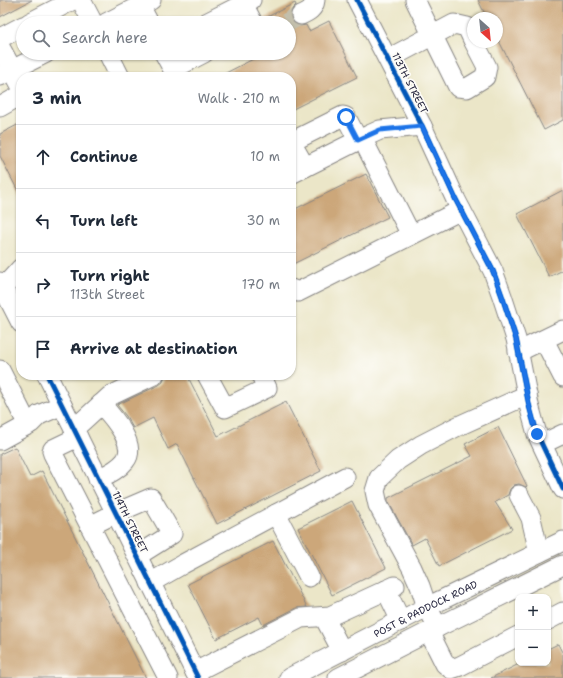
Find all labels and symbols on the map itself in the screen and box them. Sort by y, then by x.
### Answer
north arrow [467,12,503,48]
street label: 113TH STREET [389,50,431,116]
route start [337,108,355,126]
route end [528,425,546,443]
street label: 114TH STREET [109,489,151,555]
street label: POST & PADDOCK ROAD [371,577,480,640]

